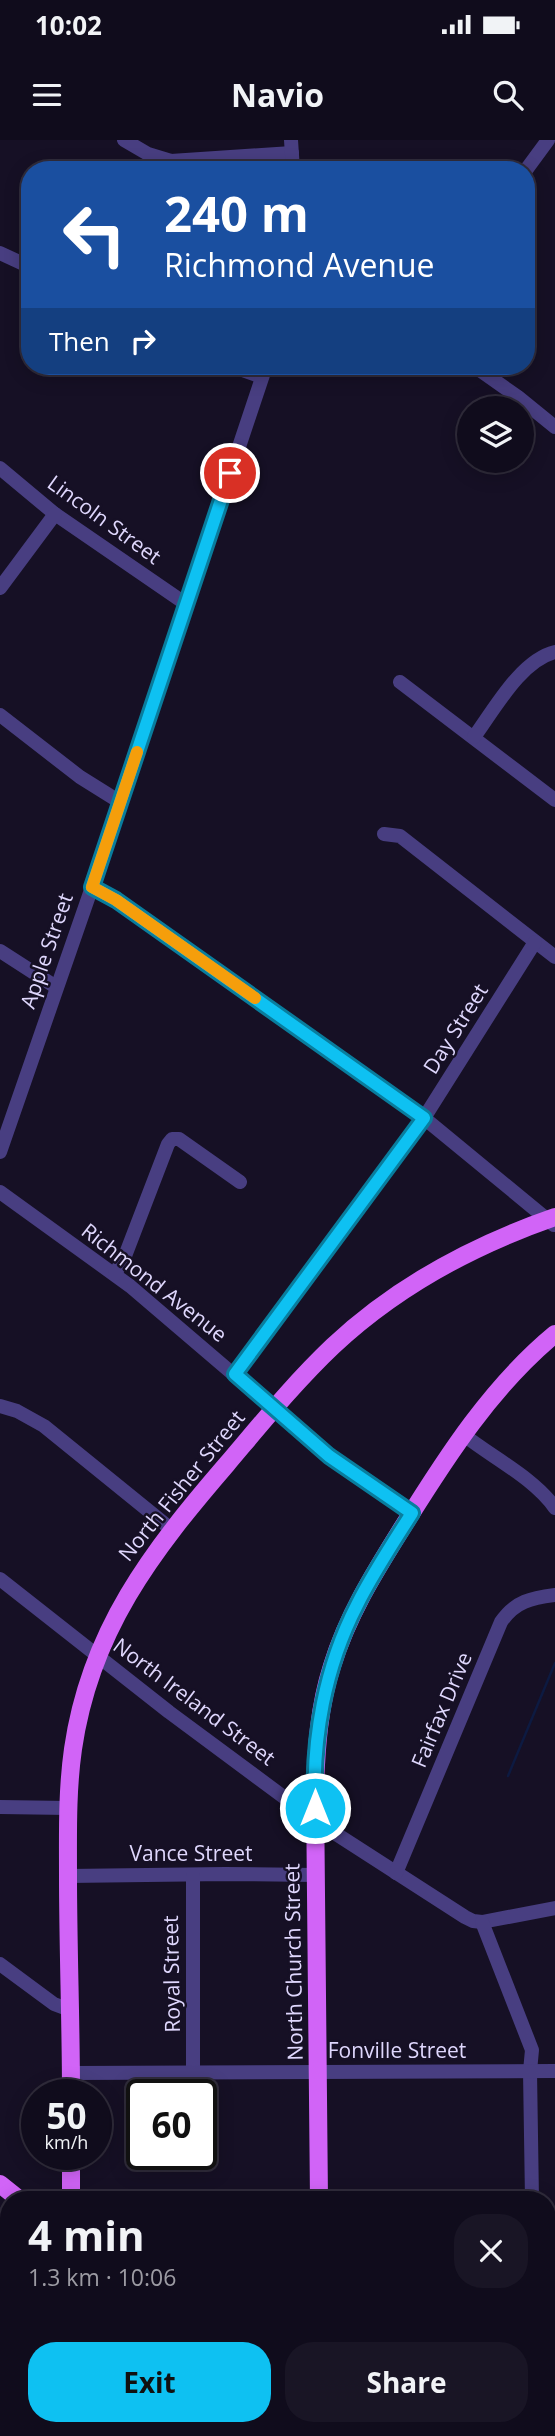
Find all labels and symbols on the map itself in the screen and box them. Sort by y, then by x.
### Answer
pin [200,443,260,503]
street label: Lincoln Street [42,468,167,570]
street label: Apple Street [13,889,79,1012]
street label: Day Street [416,978,494,1079]
street label: Richmond Avenue [76,1217,233,1348]
street label: North Fisher Street [112,1404,251,1567]
street label: North Ireland Street [108,1631,281,1771]
street label: Fairfax Drive [404,1648,478,1772]
position arrow [278,1771,352,1845]
street label: Vance Street [129,1839,253,1867]
street label: North Church Street [277,1863,309,2061]
street label: Royal Street [156,1915,186,2033]
street label: Fonville Street [328,2036,466,2064]
speed limit sign: 60 [126,2079,217,2170]

